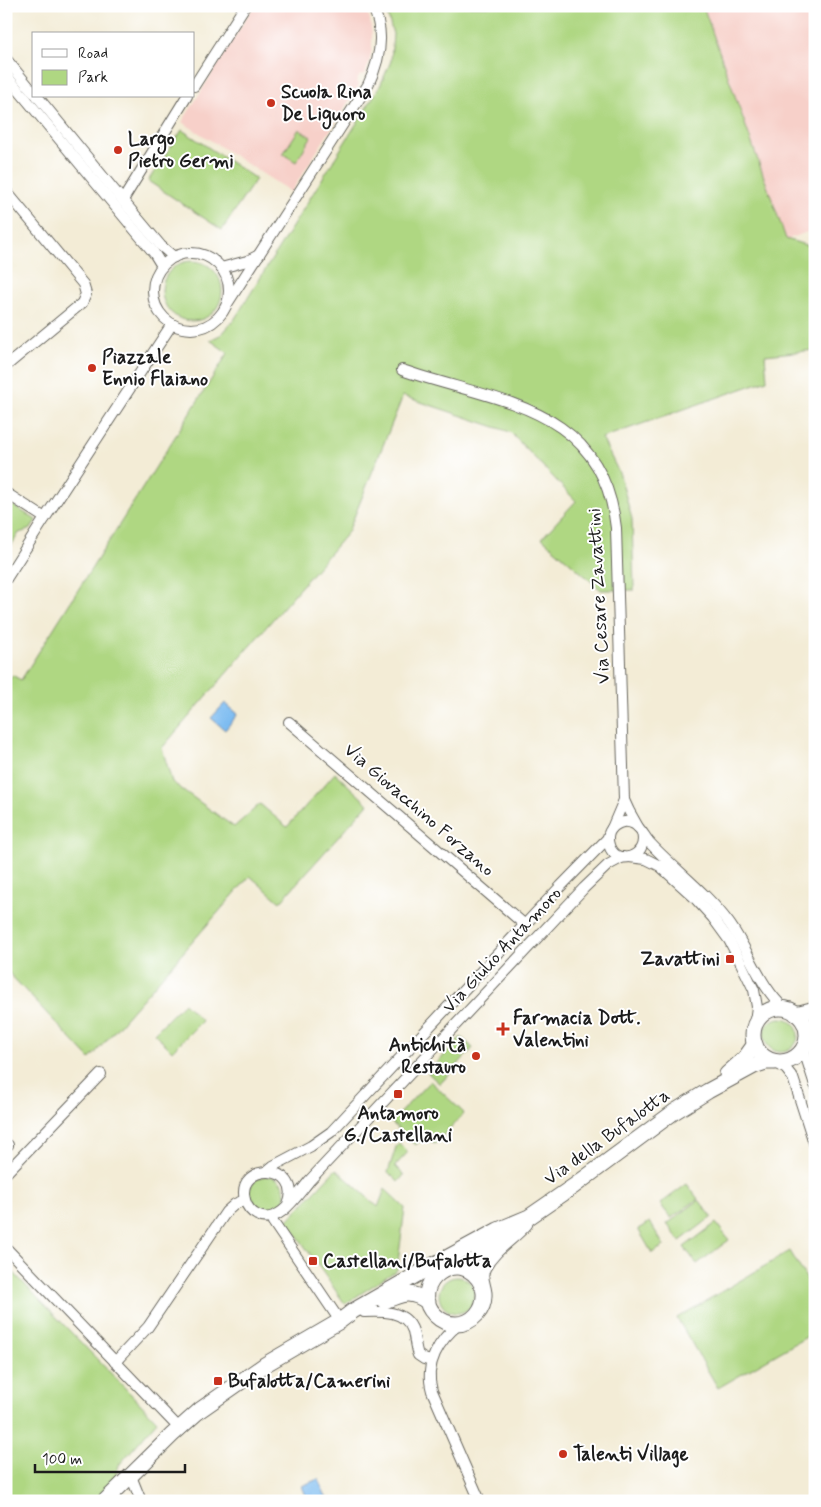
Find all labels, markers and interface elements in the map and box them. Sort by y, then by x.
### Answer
legend [32,32,195,98]
text: Road [78,44,108,64]
text: Park [78,68,108,88]
place label: Scuola Rina De Liguoro [281,80,372,130]
marker: Scuola Rina De Liguoro [265,97,277,109]
place label: Largo Pietro Germi [128,127,234,174]
marker: Largo Pietro Germi [112,144,124,156]
place label: Piazzale Ennio Flaiano [102,345,208,392]
marker: Piazzale Ennio Flaiano [86,362,98,374]
street label: Via Cesare Zavattini [582,507,616,685]
street label: Via Giovacchino Forzano [338,738,500,882]
street label: Via Giulio Antamoro [437,881,567,1019]
place label: Zavattini [640,947,720,972]
marker: Zavattini [724,953,736,965]
place label: Farmacia Dott. Valentini [513,1006,641,1053]
marker: Farmacia Dott. Valentini [497,1023,509,1035]
place label: Antichità Restauro [389,1033,466,1080]
marker: Antichità Restauro [470,1050,482,1062]
street label: Via della Bufalotta [539,1083,675,1191]
marker: Antamoro G./Castellani [392,1088,404,1100]
place label: Antamoro G./Castellani [344,1101,452,1148]
place label: Castellani/Bufalotta [323,1249,492,1274]
marker: Castellani/Bufalotta [307,1255,319,1267]
place label: Bufalotta/Camerini [228,1369,390,1394]
marker: Bufalotta/Camerini [212,1375,224,1387]
scale bar [35,1442,185,1474]
place label: Talenti Village [573,1442,689,1468]
marker: Talenti Village [557,1448,569,1460]
text: 100 m [42,1450,82,1470]

